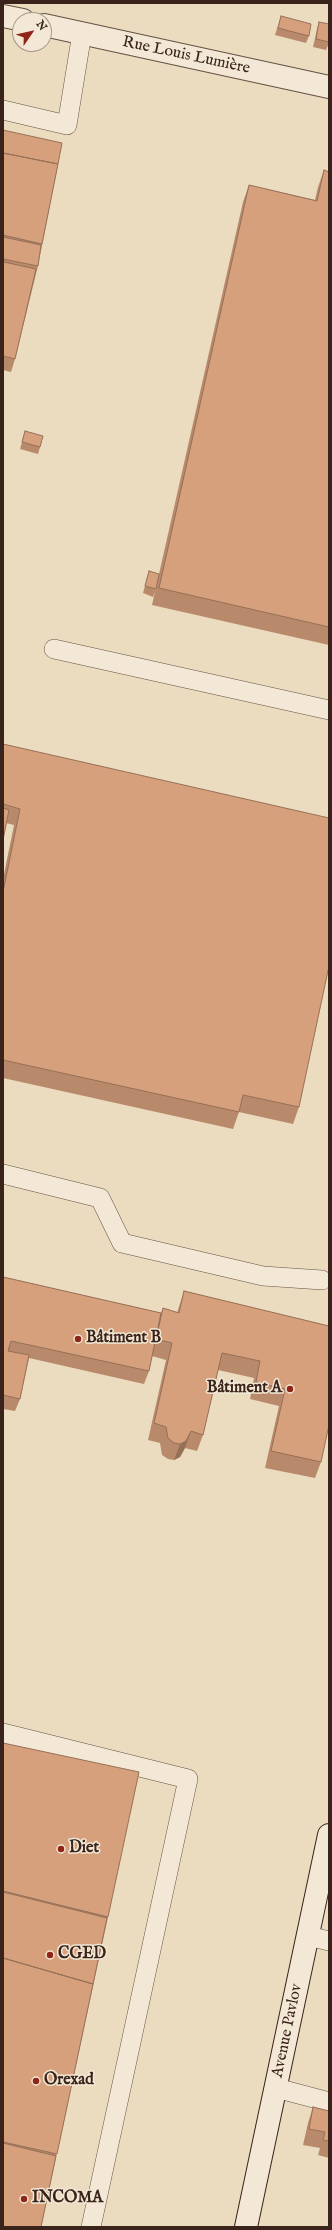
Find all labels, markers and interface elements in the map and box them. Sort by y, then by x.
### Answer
north arrow [12,12,52,52]
text: N [33,18,50,34]
street label: Rue Louis Lumière [121,33,251,79]
place label: Bâtiment B [86,1329,161,1349]
marker: Bâtiment B [73,1334,83,1344]
place label: Bâtiment A [207,1379,282,1399]
marker: Bâtiment A [285,1384,295,1394]
place label: Diet [69,1839,99,1859]
marker: Diet [56,1844,66,1854]
place label: CGED [58,1945,106,1965]
marker: CGED [45,1950,55,1960]
street label: Avenue Pavlov [269,1982,307,2080]
place label: Orexad [44,2071,94,2091]
marker: Orexad [31,2076,41,2086]
place label: INCOMA [32,2189,103,2209]
marker: INCOMA [19,2194,29,2204]

